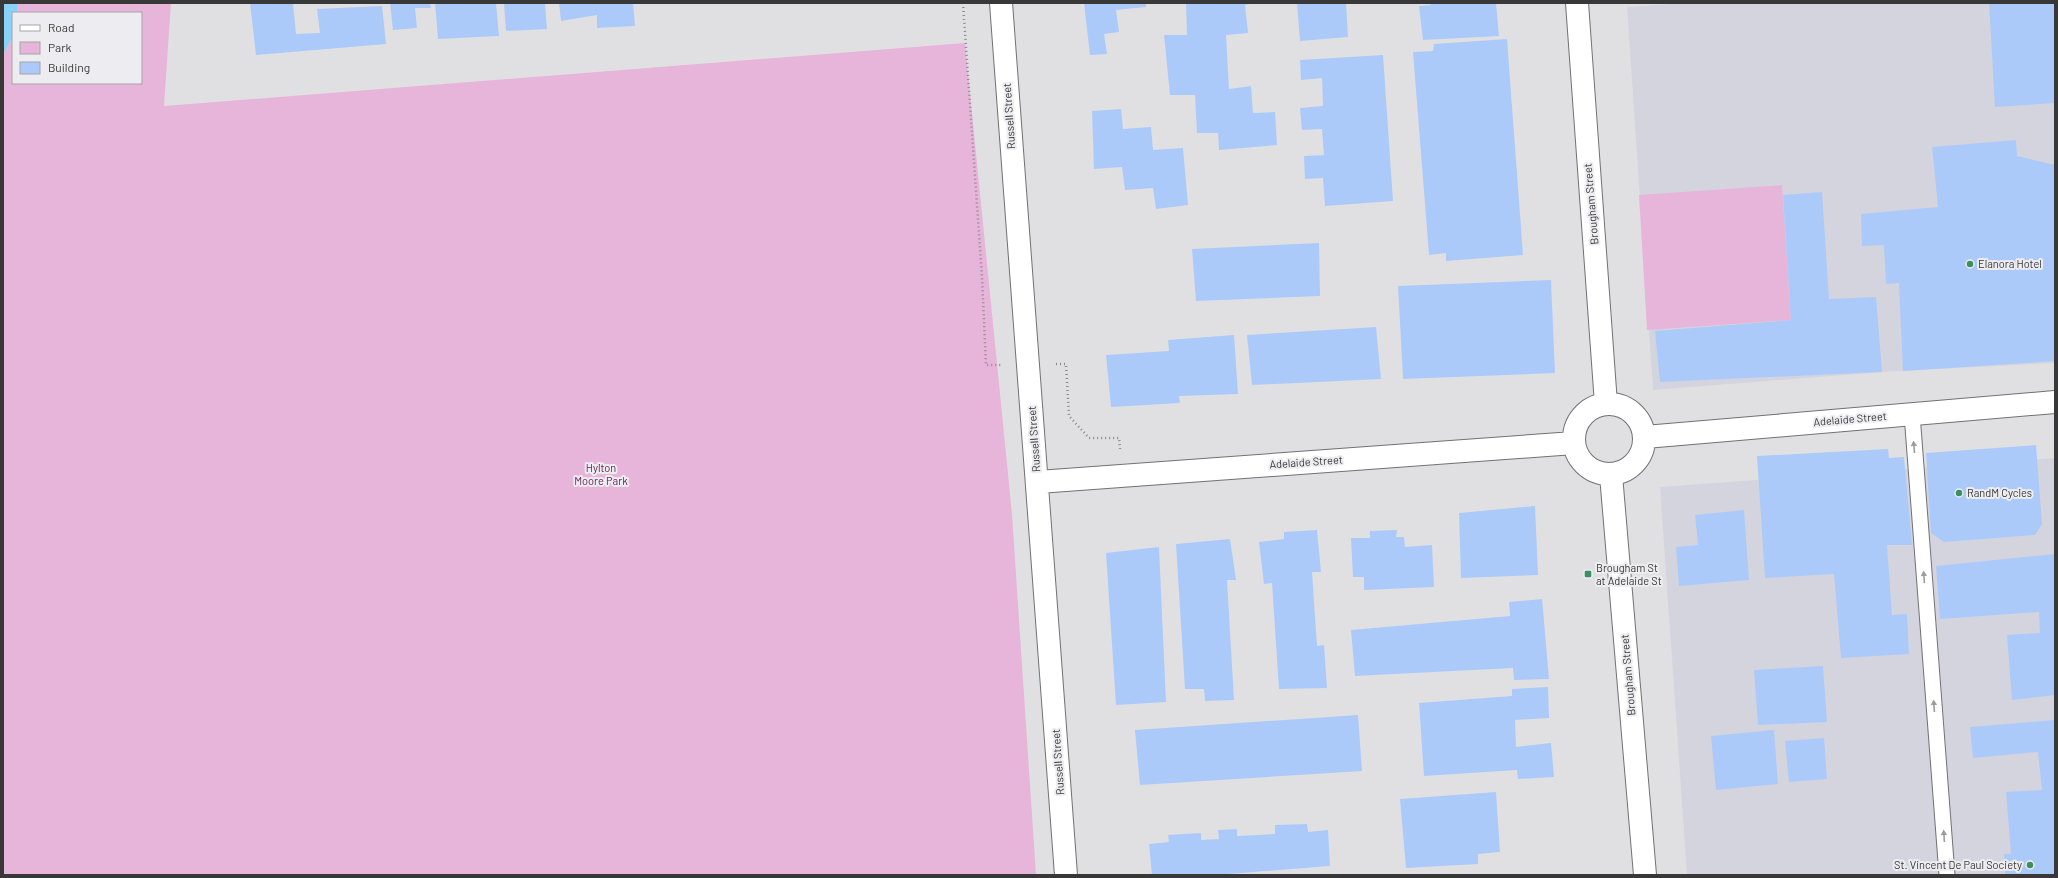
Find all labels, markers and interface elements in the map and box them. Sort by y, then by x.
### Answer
legend [12,12,142,84]
text: Road [48,20,75,34]
text: Park [48,40,72,54]
text: Building [48,60,90,74]
street label: Russell Street [1000,83,1017,150]
street label: Brougham Street [1580,163,1601,245]
place label: Elanora Hotel [1978,257,2042,270]
marker: Elanora Hotel [1965,259,1975,269]
street label: Russell Street [1025,406,1042,473]
street label: Adelaide Street [1813,409,1887,428]
one-way arrow [1911,441,1918,453]
street label: Adelaide Street [1269,452,1343,471]
park label: Hylton Moore Park [574,461,628,487]
place label: RandM Cycles [1967,486,2032,499]
marker: RandM Cycles [1954,488,1964,498]
place label: Brougham St at Adelaide St [1596,561,1662,587]
marker: Brougham St at Adelaide St [1583,569,1593,579]
one-way arrow [1921,571,1928,583]
street label: Brougham Street [1617,634,1638,716]
one-way arrow [1931,700,1937,712]
street label: Russell Street [1049,729,1066,796]
one-way arrow [1940,830,1947,842]
place label: St. Vincent De Paul Society [1894,858,2022,871]
marker: St. Vincent De Paul Society [2025,860,2035,870]

